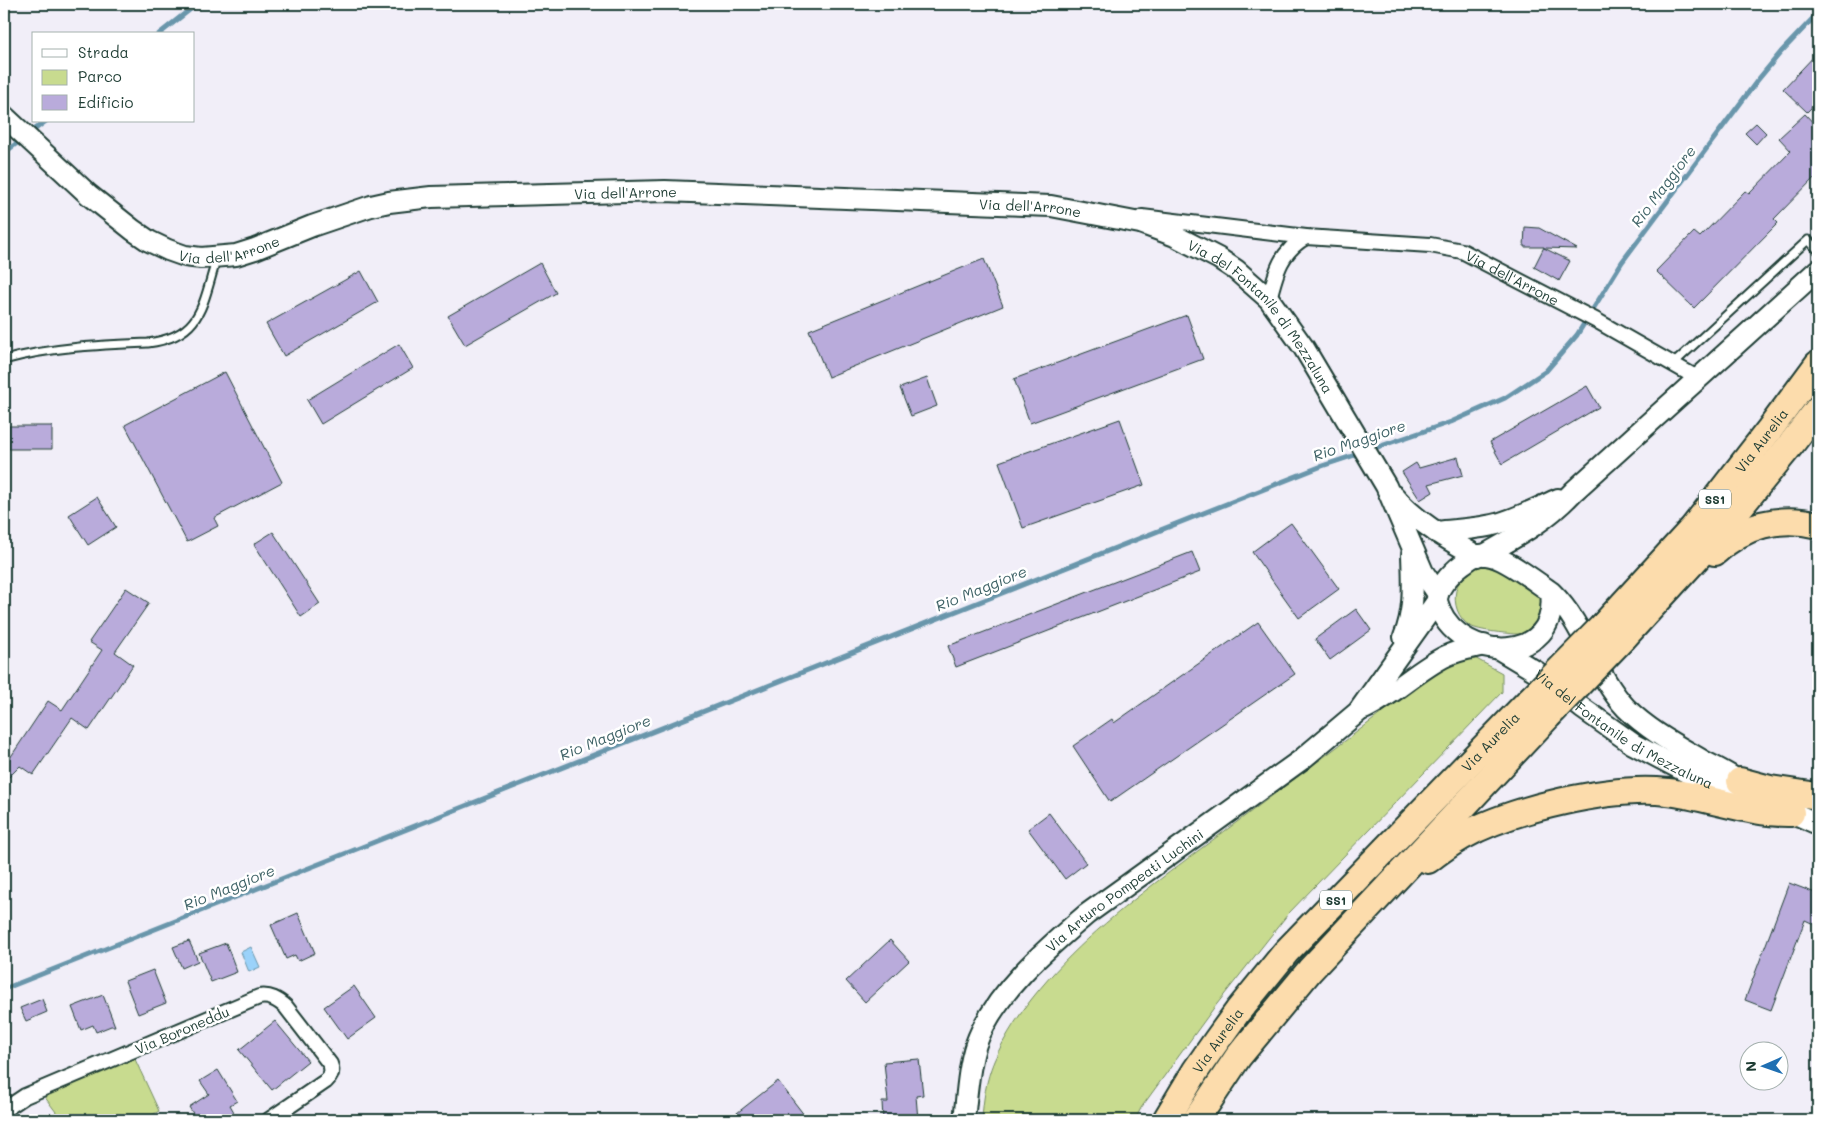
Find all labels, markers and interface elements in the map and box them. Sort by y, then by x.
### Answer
legend [32,32,195,122]
text: Strada [78,42,129,62]
text: Parco [78,66,122,86]
text: Edificio [78,92,134,112]
water label: Rio Maggiore [1626,141,1700,231]
street label: Via dell'Arrone [574,181,677,203]
street label: Via dell'Arrone [979,194,1083,221]
street label: Via dell'Arrone [176,231,282,267]
street label: Via del Fontanile di Mezzaluna [1185,235,1338,397]
street label: Via dell'Arrone [1463,245,1563,309]
street label: Via Aurelia [1730,404,1792,476]
water label: Rio Maggiore [1310,415,1408,465]
road number: SS1 [1699,489,1731,508]
water label: Rio Maggiore [932,561,1030,615]
street label: Via del Fontanile di Mezzaluna [1531,664,1716,792]
street label: Via Aurelia [1457,707,1523,775]
water label: Rio Maggiore [556,710,654,764]
street label: Via Arturo Pompeati Luchini [1041,824,1207,956]
water label: Rio Maggiore [180,860,278,914]
road number: SS1 [1320,890,1352,910]
street label: Via Boroneddu [132,1002,232,1058]
street label: Via Aurelia [1187,1004,1247,1077]
north arrow [1740,1042,1790,1092]
text: N [1741,1061,1760,1072]

